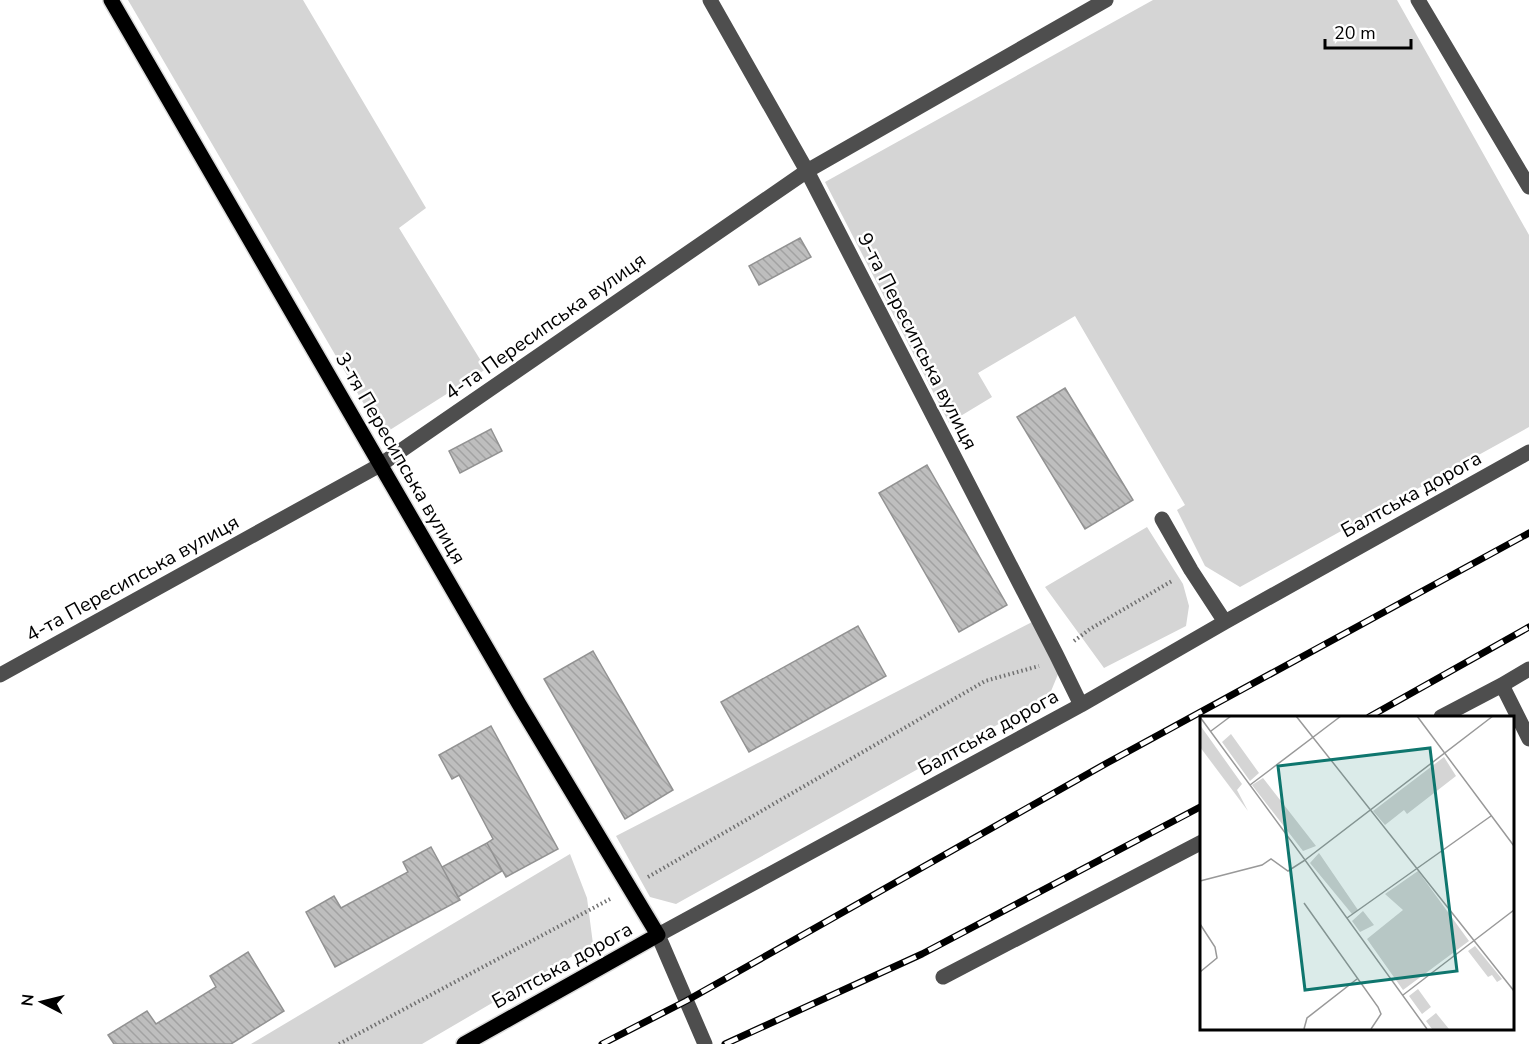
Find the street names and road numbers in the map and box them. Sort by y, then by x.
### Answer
street label: 9-та Пересипська вулиця [851,228,984,454]
street label: 4-та Пересипська вулиця [439,246,651,406]
street label: 3-тя Пересипська вулиця [329,348,472,569]
street label: Балтська дорога [1336,445,1486,544]
street label: 4-та Пересипська вулиця [21,508,244,648]
street label: Балтська дорога [913,683,1063,782]
street label: Балтська дорога [487,916,637,1015]

